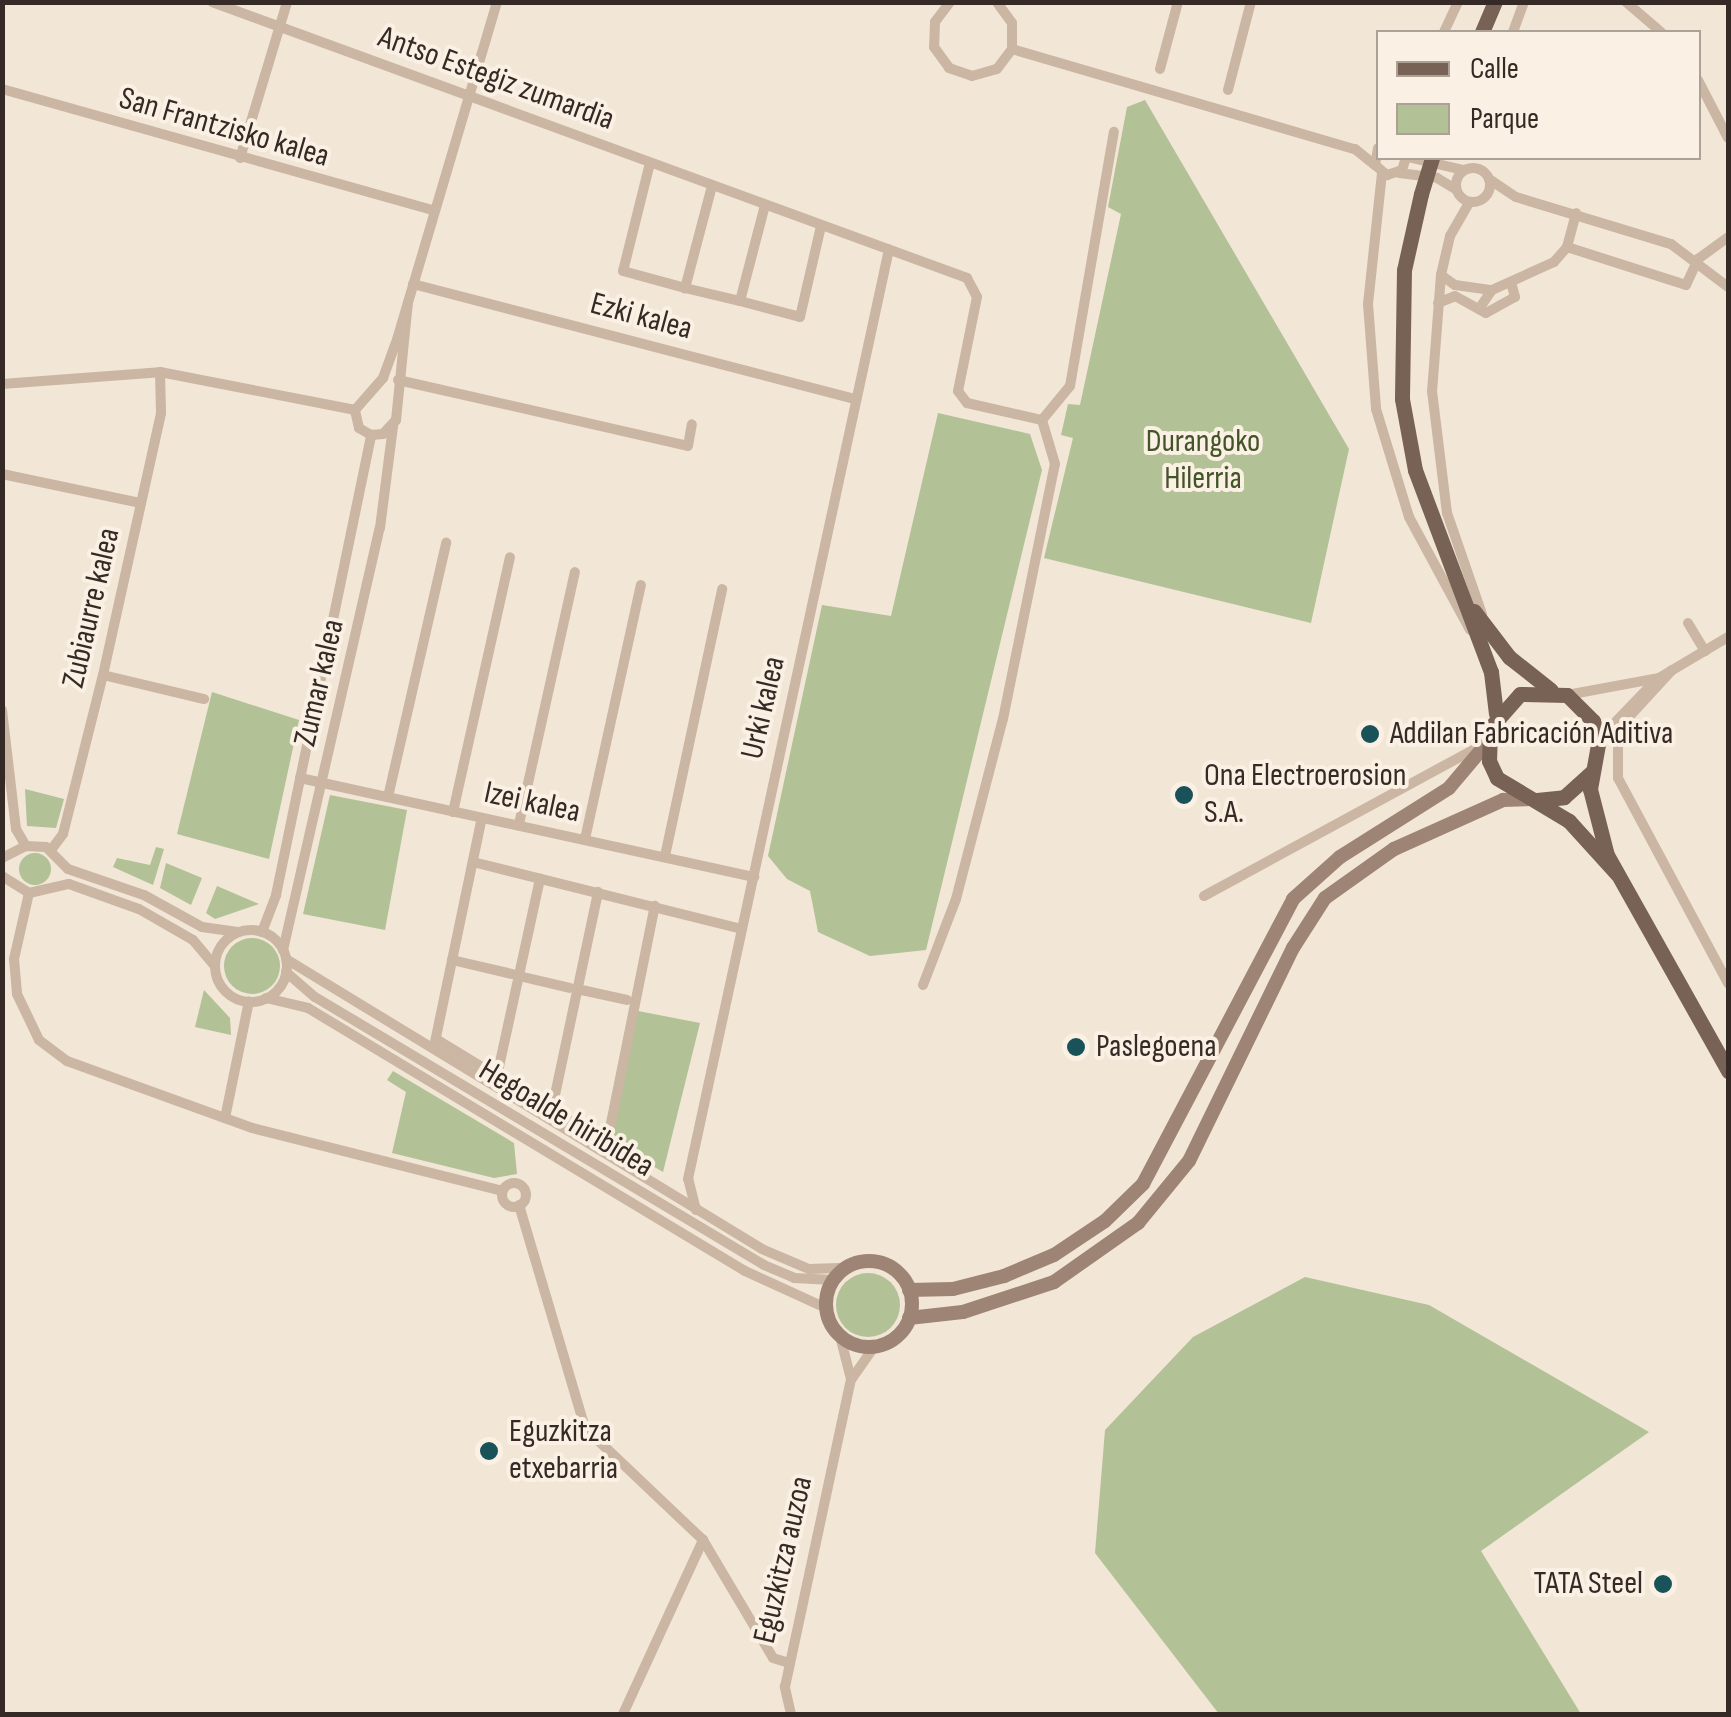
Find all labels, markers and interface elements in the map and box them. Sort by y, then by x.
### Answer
street label: Antso Estegiz zumardia [373,19,619,139]
legend [1376,30,1701,160]
text: Calle [1470,51,1519,87]
street label: San Frantzisko kalea [115,80,333,176]
text: Parque [1470,101,1539,137]
street label: Ezki kalea [586,285,696,349]
park label: Durangoko Hilerria [1146,424,1260,499]
street label: Zubiaurre kalea [55,524,129,692]
street label: Zumar kalea [287,616,353,750]
street label: Urki kalea [734,653,794,763]
place label: Addilan Fabricación Aditiva [1390,715,1673,753]
marker: Addilan Fabricación Aditiva [1359,723,1381,745]
place label: Ona Electroerosion S.A. [1204,758,1406,833]
street label: Izei kalea [481,774,583,832]
marker: Ona Electroerosion S.A. [1173,784,1195,806]
place label: Paslegoena [1096,1028,1217,1066]
marker: Paslegoena [1065,1036,1087,1058]
street label: Hegoalde hiribidea [472,1052,660,1186]
place label: Eguzkitza etxebarria [509,1414,618,1489]
marker: Eguzkitza etxebarria [478,1440,500,1462]
street label: Eguzkitza auzoa [746,1473,822,1647]
place label: TATA Steel [1534,1565,1643,1603]
marker: TATA Steel [1652,1573,1674,1595]

